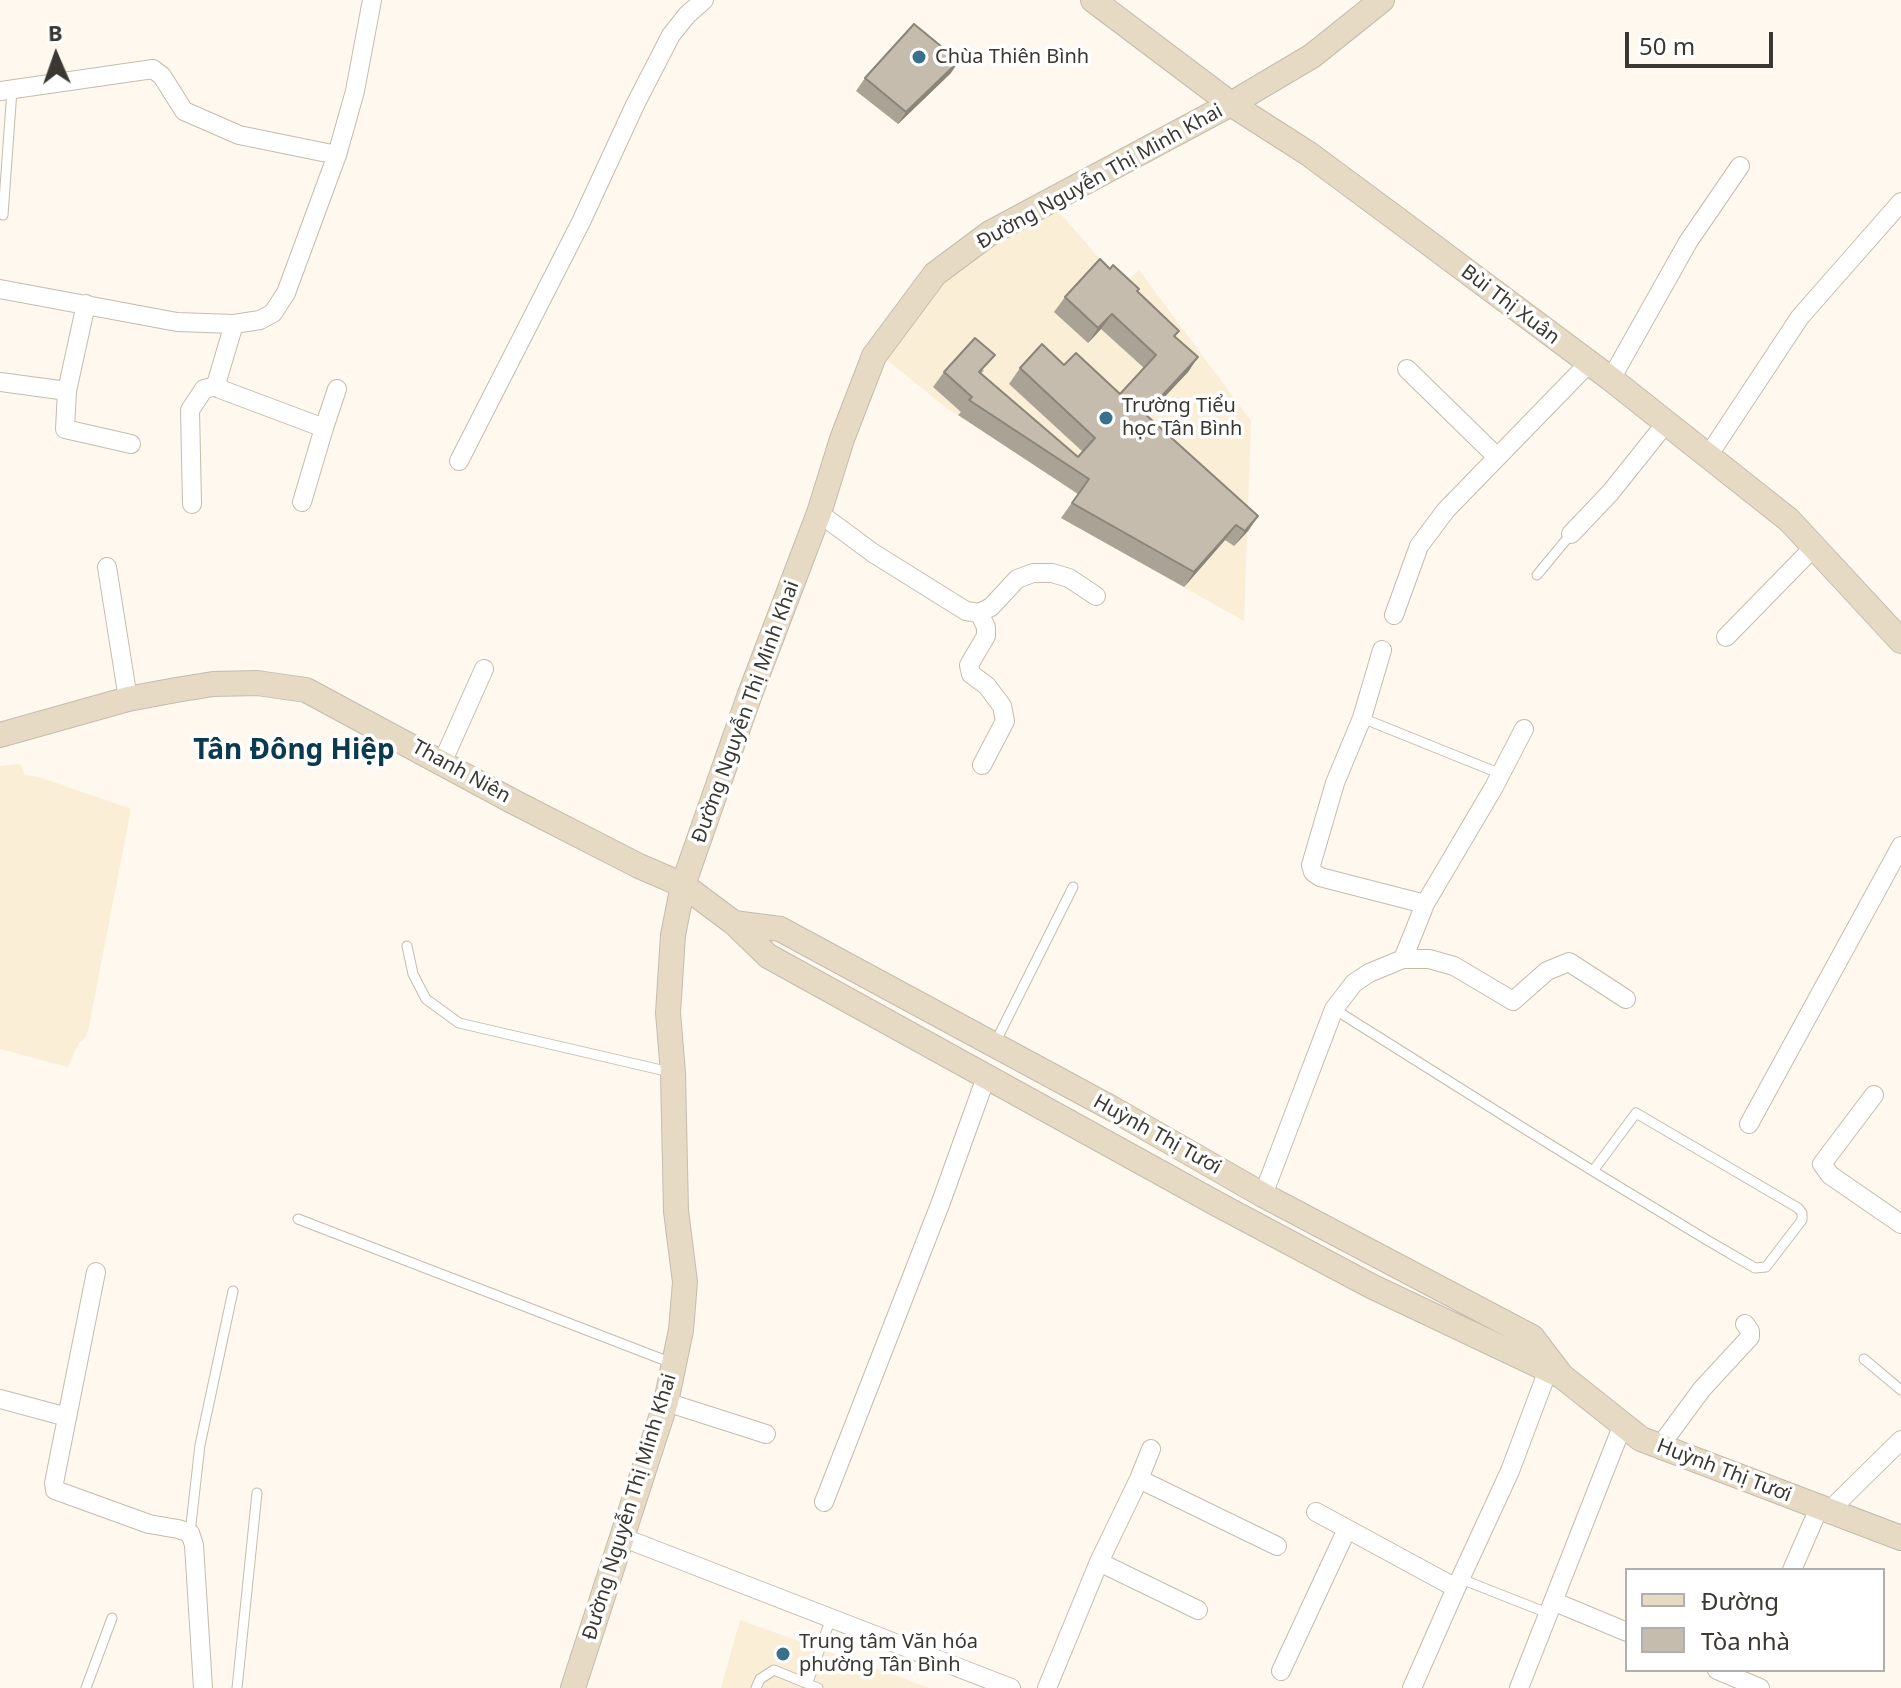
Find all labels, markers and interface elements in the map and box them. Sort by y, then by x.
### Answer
north arrow [16,16,96,96]
scale bar [1629,16,1777,66]
text: B [47,17,63,47]
text: 50 m [1639,29,1695,62]
place label: Chùa Thiên Bình [935,45,1089,69]
marker: Chùa Thiên Bình [910,48,928,66]
street label: Đường Nguyễn Thị Minh Khai [973,99,1227,255]
street label: Bùi Thị Xuân [1456,260,1564,350]
place label: Trường Tiểu học Tân Bình [1122,394,1242,441]
marker: Trường Tiểu học Tân Bình [1097,409,1115,427]
street label: Đường Nguyễn Thị Minh Khai [687,578,805,846]
district label: Tân Đông Hiệp [193,734,395,768]
street label: Thanh Niên [408,735,514,809]
street label: Huỳnh Thị Tươi [1089,1090,1225,1180]
street label: Đường Nguyễn Thị Minh Khai [578,1371,682,1643]
street label: Huỳnh Thị Tươi [1653,1434,1795,1508]
legend [1625,1568,1885,1672]
text: Đường [1701,1584,1779,1617]
text: Tòa nhà [1701,1624,1790,1657]
place label: Trung tâm Văn hóa phường Tân Bình [799,1630,978,1677]
marker: Trung tâm Văn hóa phường Tân Bình [774,1645,792,1663]

